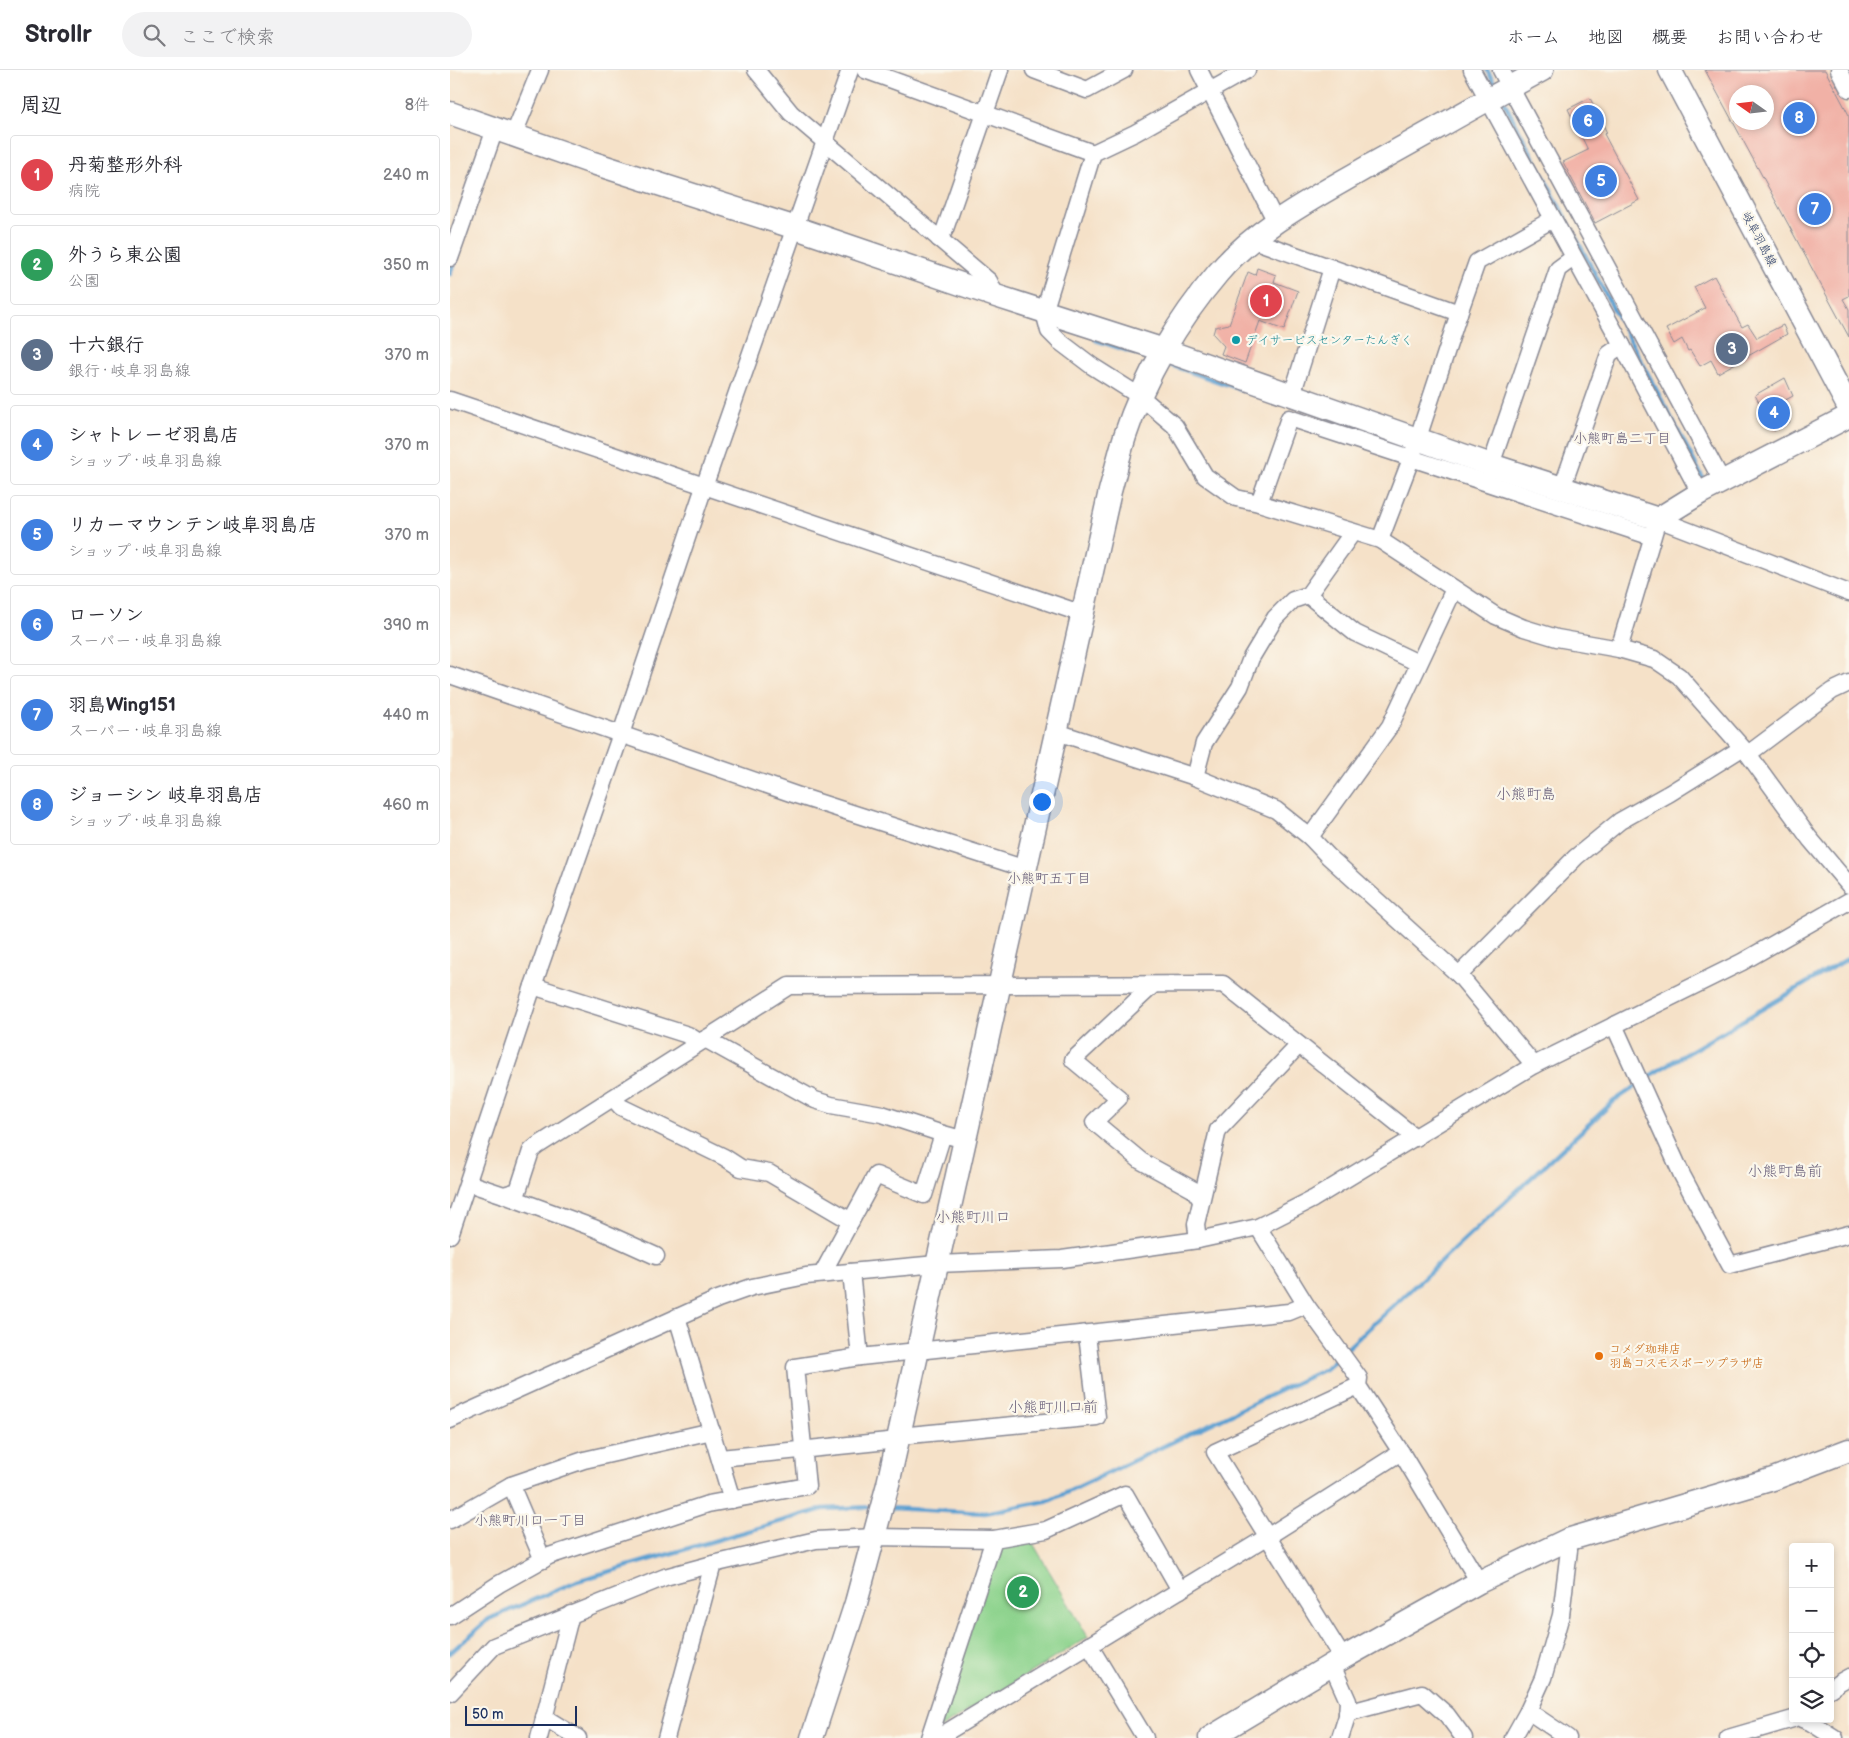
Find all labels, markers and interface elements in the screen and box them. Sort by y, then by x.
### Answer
search box [122,12,472,57]
text: Strollr [25,20,92,49]
icon: search [140,21,168,49]
text: ここで検索 [180,26,275,49]
text: ホーム [1507,27,1560,48]
text: 地図 [1588,27,1624,48]
text: 概要 [1652,27,1688,48]
text: お問い合わせ [1716,27,1824,48]
north arrow [1729,85,1774,130]
text: 周辺 [20,93,62,118]
text: 8件 [405,96,430,115]
pin: 8 [1783,99,1815,137]
pin: 6 [1572,102,1604,140]
text: 丹菊整形外科 [68,154,182,177]
pin: 5 [1585,162,1617,200]
text: 1 [34,166,40,185]
text: 240 m [383,166,429,185]
text: 病院 [68,182,100,201]
pin: 7 [1799,190,1831,228]
street label: 岐阜羽島線 [1738,209,1780,269]
text: 外うら東公園 [68,244,182,267]
text: 2 [32,256,42,275]
text: 350 m [383,256,429,275]
text: 公園 [68,272,100,291]
pin: 1 [1250,282,1282,320]
pin: 3 [1716,330,1748,368]
place label: デイサービスセンターたんぎく [1246,333,1413,348]
text: 十六銀行 [68,334,144,357]
marker: デイサービスセンターたんぎく [1230,334,1242,346]
text: 3 [32,346,42,365]
text: 370 m [384,346,429,365]
text: 銀行 · 岐阜羽島線 [68,362,190,381]
pin: 4 [1758,394,1790,432]
text: シャトレーゼ羽島店 [68,424,239,447]
district label: 小熊町島二丁目 [1573,430,1671,447]
text: 4 [32,436,42,455]
text: 370 m [384,436,429,455]
text: ショップ · 岐阜羽島線 [68,452,222,471]
text: リカーマウンテン岐阜羽島店 [68,514,317,537]
text: 5 [32,526,42,545]
text: 370 m [384,526,429,545]
text: ショップ · 岐阜羽島線 [68,542,222,561]
text: ローソン [68,604,144,627]
text: 6 [32,616,42,635]
text: 390 m [383,616,429,635]
text: スーパー · 岐阜羽島線 [68,632,222,651]
text: 羽島Wing151 [68,694,176,717]
text: 7 [33,706,41,725]
text: 440 m [383,706,429,725]
text: スーパー · 岐阜羽島線 [68,722,222,741]
text: ジョーシン 岐阜羽島店 [68,784,263,807]
district label: 小熊町島 [1496,785,1556,804]
your location [1029,789,1055,815]
text: 8 [32,796,42,815]
text: 460 m [383,796,429,815]
text: ショップ · 岐阜羽島線 [68,812,222,831]
district label: 小熊町五丁目 [1007,870,1091,887]
district label: 小熊町島前 [1747,1162,1823,1181]
district label: 小熊町川口 [935,1208,1011,1227]
place label: コメダ珈琲店 羽島コスモスポーツプラザ店 [1609,1342,1764,1371]
marker: コメダ珈琲店 羽島コスモスポーツプラザ店 [1593,1350,1605,1362]
district label: 小熊町川口前 [1008,1398,1098,1417]
district label: 小熊町川口一丁目 [474,1512,586,1529]
map controls [1789,1543,1834,1723]
button: + [1789,1543,1834,1588]
pin: 2 [1007,1573,1039,1611]
button: − [1789,1588,1834,1633]
button: locate [1789,1633,1834,1678]
button: layers [1789,1678,1834,1723]
scale bar [465,1703,578,1726]
text: 50 m [472,1706,504,1723]

